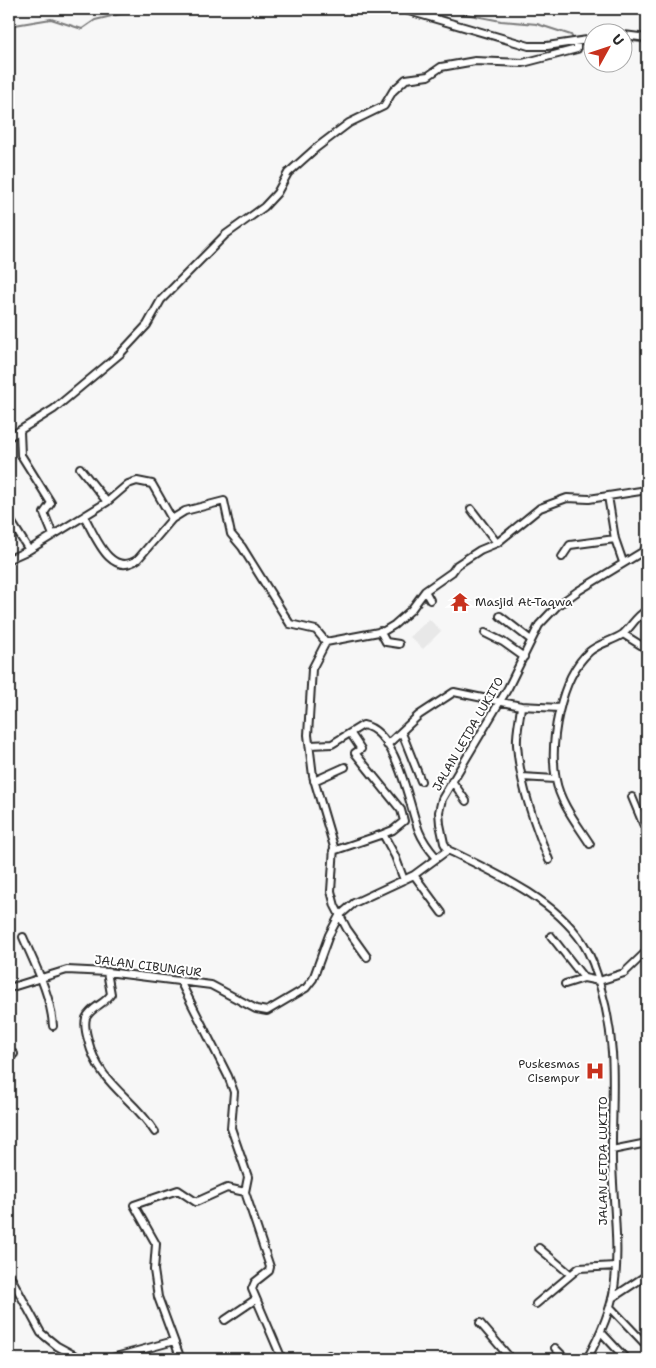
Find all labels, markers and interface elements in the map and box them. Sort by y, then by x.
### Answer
north arrow [584,22,634,72]
text: U [608,30,628,49]
temple icon: Masjid At-Taqwa [449,591,471,613]
place label: Masjid At-Taqwa [475,594,573,610]
street label: JALAN LETDA LUKITO [429,674,507,794]
street label: JALAN CIBUNGUR [93,951,203,981]
place label: Puskesmas Cisempur [518,1056,580,1086]
hospital icon: Puskesmas Cisempur [584,1060,606,1082]
street label: JALAN LETDA LUKITO [595,1096,611,1226]

